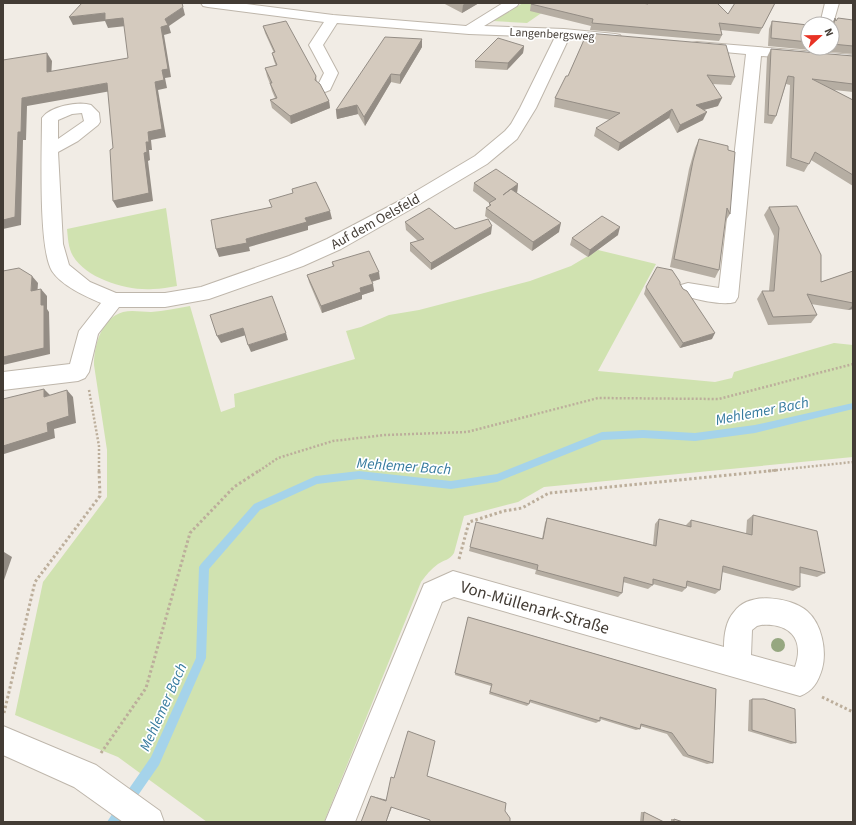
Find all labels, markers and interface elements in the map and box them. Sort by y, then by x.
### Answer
north arrow [800,16,840,56]
street label: Langenbergsweg [509,24,595,45]
text: N [820,26,837,39]
street label: Auf dem Oelsfeld [327,189,424,255]
water label: Mehlemer Bach [714,392,811,431]
water label: Mehlemer Bach [356,453,452,480]
street label: Von-Müllenark-Straße [457,575,612,641]
water label: Mehlemer Bach [135,659,192,755]

